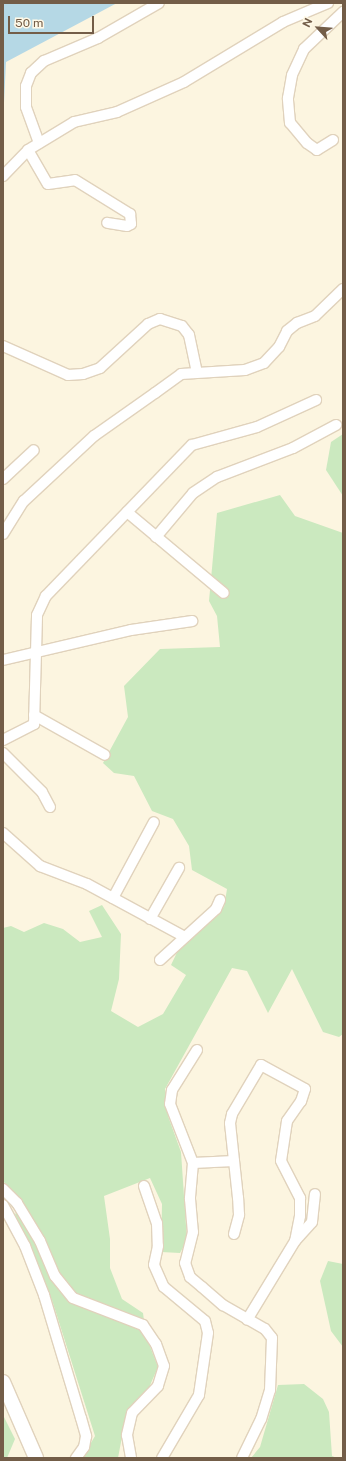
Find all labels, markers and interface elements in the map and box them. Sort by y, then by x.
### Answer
scale bar [10,8,96,34]
north arrow [298,8,338,48]
text: 50 m [15,16,43,30]
text: N [300,16,314,29]

